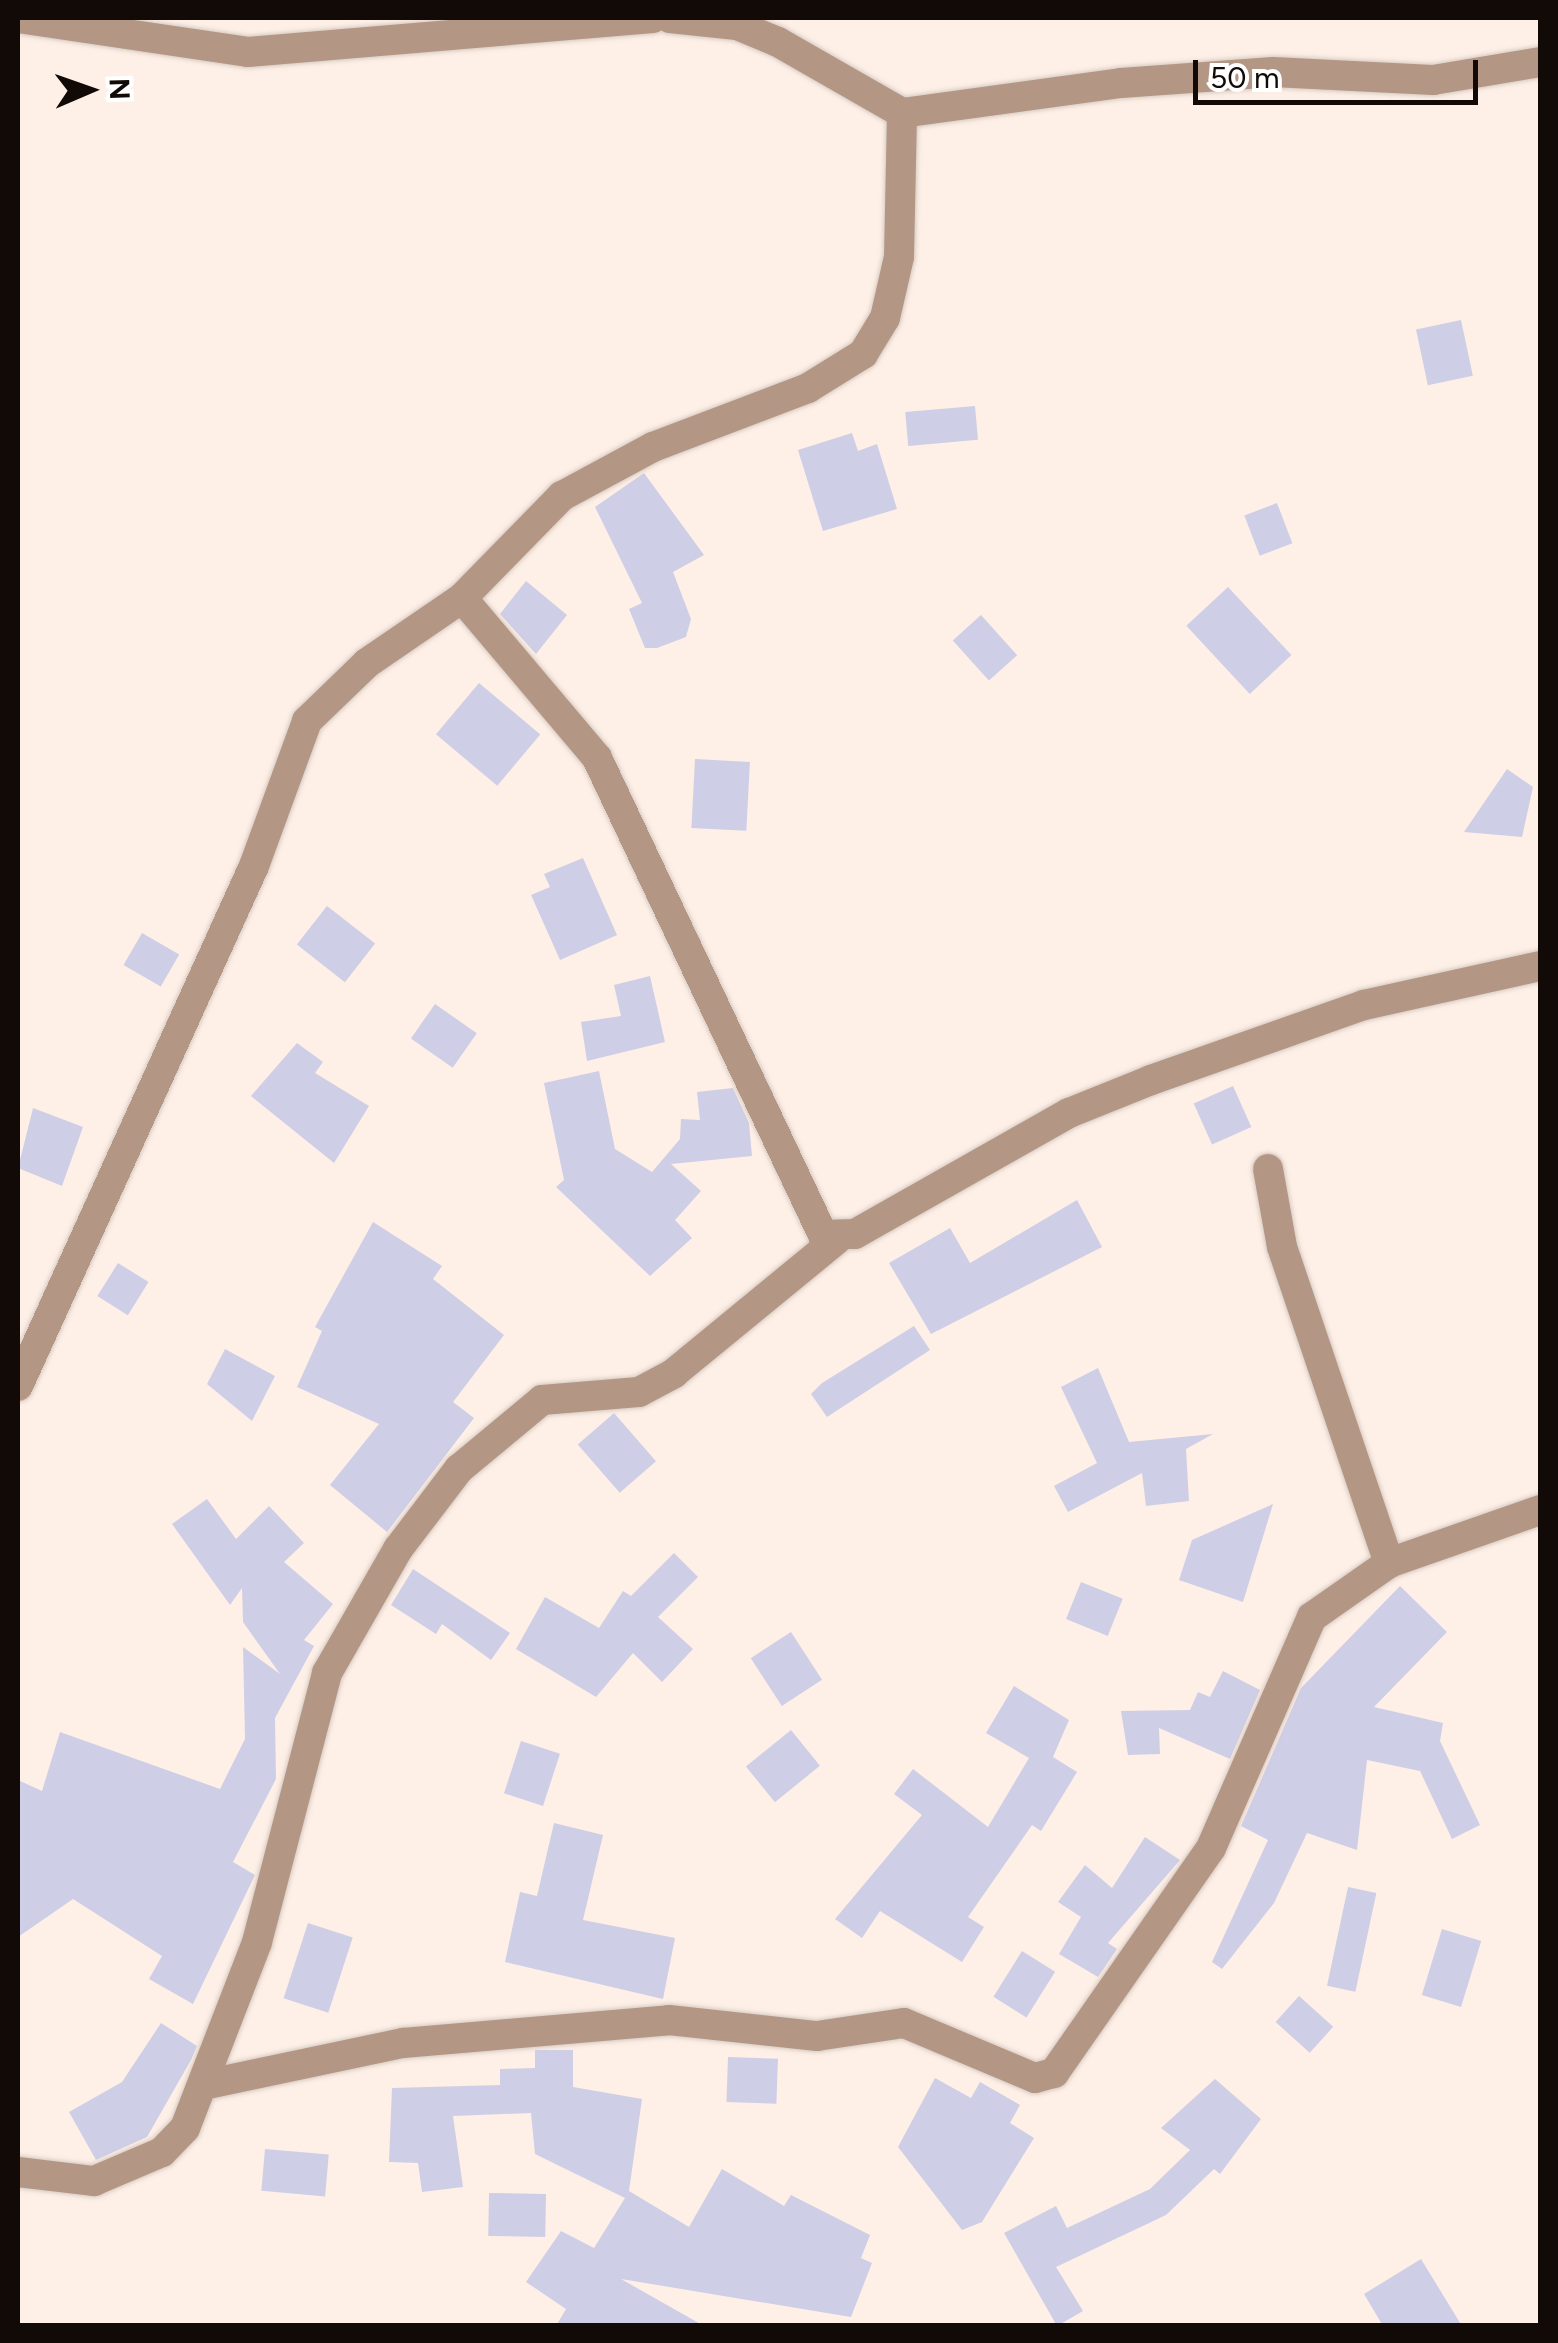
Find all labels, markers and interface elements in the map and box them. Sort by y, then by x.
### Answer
north arrow [40,40,140,140]
scale bar [1198,40,1483,102]
text: 50 m [1210,59,1279,96]
text: N [103,78,137,100]

